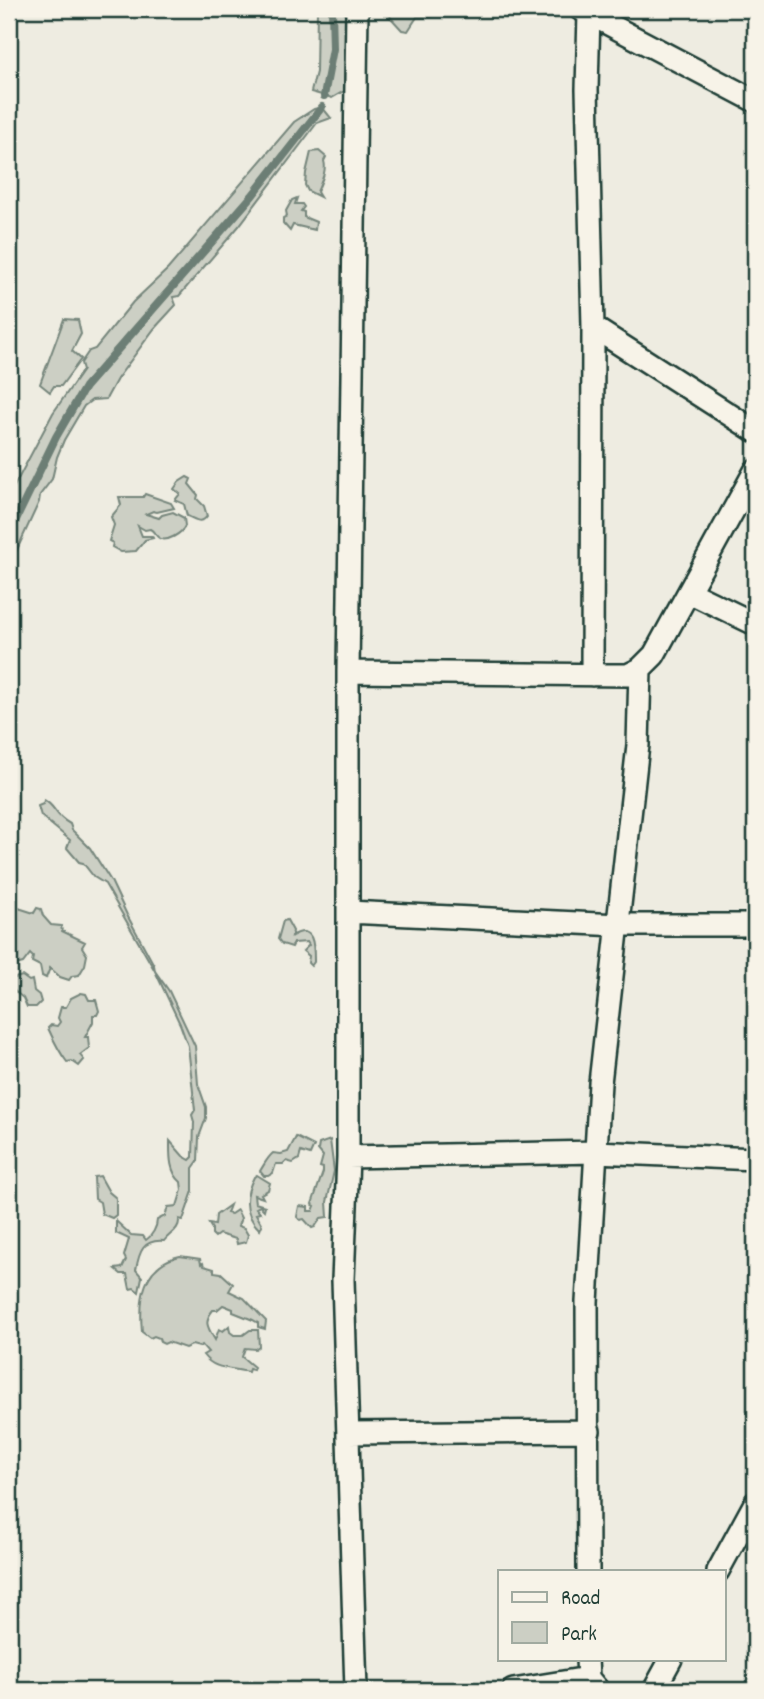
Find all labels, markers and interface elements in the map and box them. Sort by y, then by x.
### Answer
legend [498,1570,726,1660]
text: Road [561,1585,600,1615]
text: Park [561,1621,597,1651]

